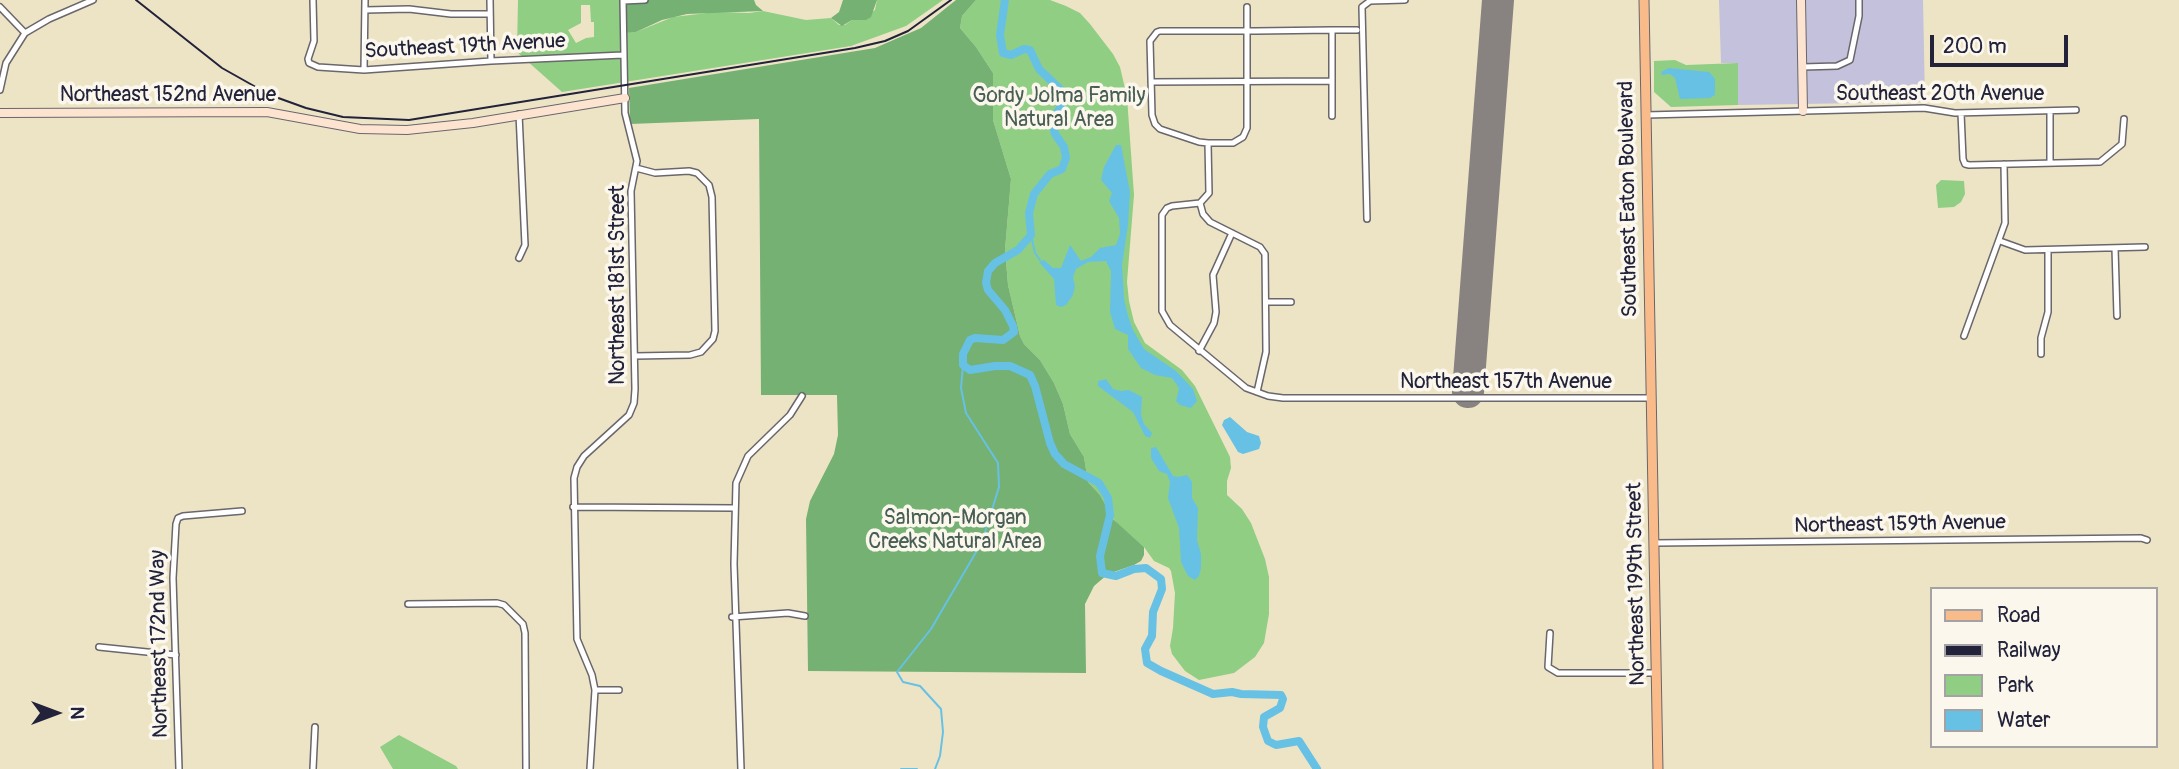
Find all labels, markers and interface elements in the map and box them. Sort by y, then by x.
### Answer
scale bar [1934,21,2072,65]
street label: Southeast 19th Avenue [364,29,566,65]
text: 200 m [1943,33,2007,60]
street label: Southeast Eaton Boulevard [1614,80,1644,318]
street label: Southeast 20th Avenue [1836,82,2044,108]
street label: Northeast 152nd Avenue [60,83,276,109]
park label: Gordy Jolma Family Natural Area [973,84,1145,134]
street label: Northeast 181st Street [606,185,632,385]
street label: Northeast 157th Avenue [1400,370,1612,396]
street label: Northeast 199th Street [1623,482,1651,686]
park label: Salmon-Morgan Creeks Natural Area [868,506,1042,556]
street label: Northeast 159th Avenue [1794,511,2006,539]
street label: Northeast 172nd Way [146,550,174,738]
legend [1930,587,2158,748]
text: Road [1997,602,2041,629]
text: Railway [1997,637,2061,664]
text: Park [1997,672,2034,699]
north arrow [21,678,91,748]
text: N [65,707,89,719]
text: Water [1997,707,2050,734]

